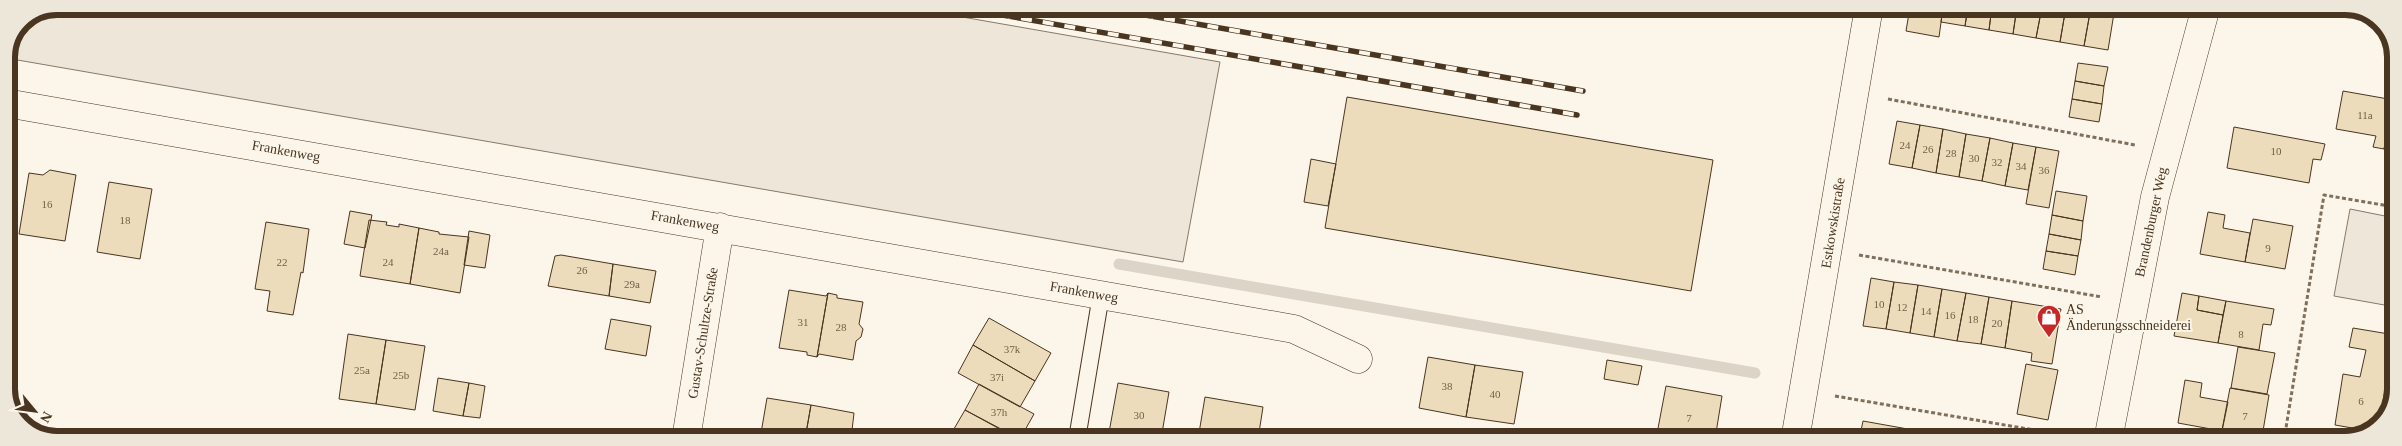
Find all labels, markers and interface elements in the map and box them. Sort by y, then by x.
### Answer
house number: 11a [2357,109,2373,121]
street label: Frankenweg [251,138,321,164]
house number: 24 [1900,139,1911,151]
house number: 26 [1923,143,1934,155]
house number: 10 [2271,145,2282,157]
house number: 28 [1946,147,1957,159]
house number: 30 [1969,152,1980,164]
house number: 32 [1992,156,2003,168]
house number: 34 [2016,160,2027,172]
house number: 36 [2039,164,2050,176]
street label: Brandenburger Weg [2132,166,2170,278]
street label: Estkowskistraße [1818,177,1848,269]
house number: 16 [42,198,53,210]
street label: Frankenweg [650,208,720,234]
house number: 18 [120,214,131,226]
house number: 9 [2265,242,2271,254]
house number: 24a [433,245,449,257]
house number: 22 [277,256,288,268]
house number: 24 [383,256,394,268]
house number: 26 [577,264,588,276]
street label: Gustav-Schultze-Straße [685,266,721,400]
house number: 29a [624,278,640,290]
street label: Frankenweg [1049,279,1119,305]
house number: 10 [1874,298,1885,310]
house number: 12 [1897,301,1908,313]
place label: AS Änderungsschneiderei [2066,302,2191,333]
shop icon: AS Änderungsschneiderei [2036,304,2062,338]
house number: 14 [1921,305,1932,317]
house number: 16 [1945,309,1956,321]
house number: 18 [1968,313,1979,325]
house number: 31 [798,316,809,328]
house number: 20 [1992,317,2003,329]
house number: 28 [836,321,847,333]
house number: 8 [2238,328,2244,340]
house number: 37k [1004,343,1021,355]
house number: 25a [354,364,370,376]
house number: 25b [393,369,410,381]
house number: 37i [990,371,1004,383]
house number: 38 [1442,380,1453,392]
north arrow [10,386,60,436]
house number: 40 [1490,388,1501,400]
house number: 6 [2358,395,2364,407]
house number: 37h [991,406,1008,418]
text: N [37,409,55,425]
house number: 30 [1134,409,1145,421]
house number: 7 [2242,410,2248,422]
house number: 7 [1686,412,1692,424]

